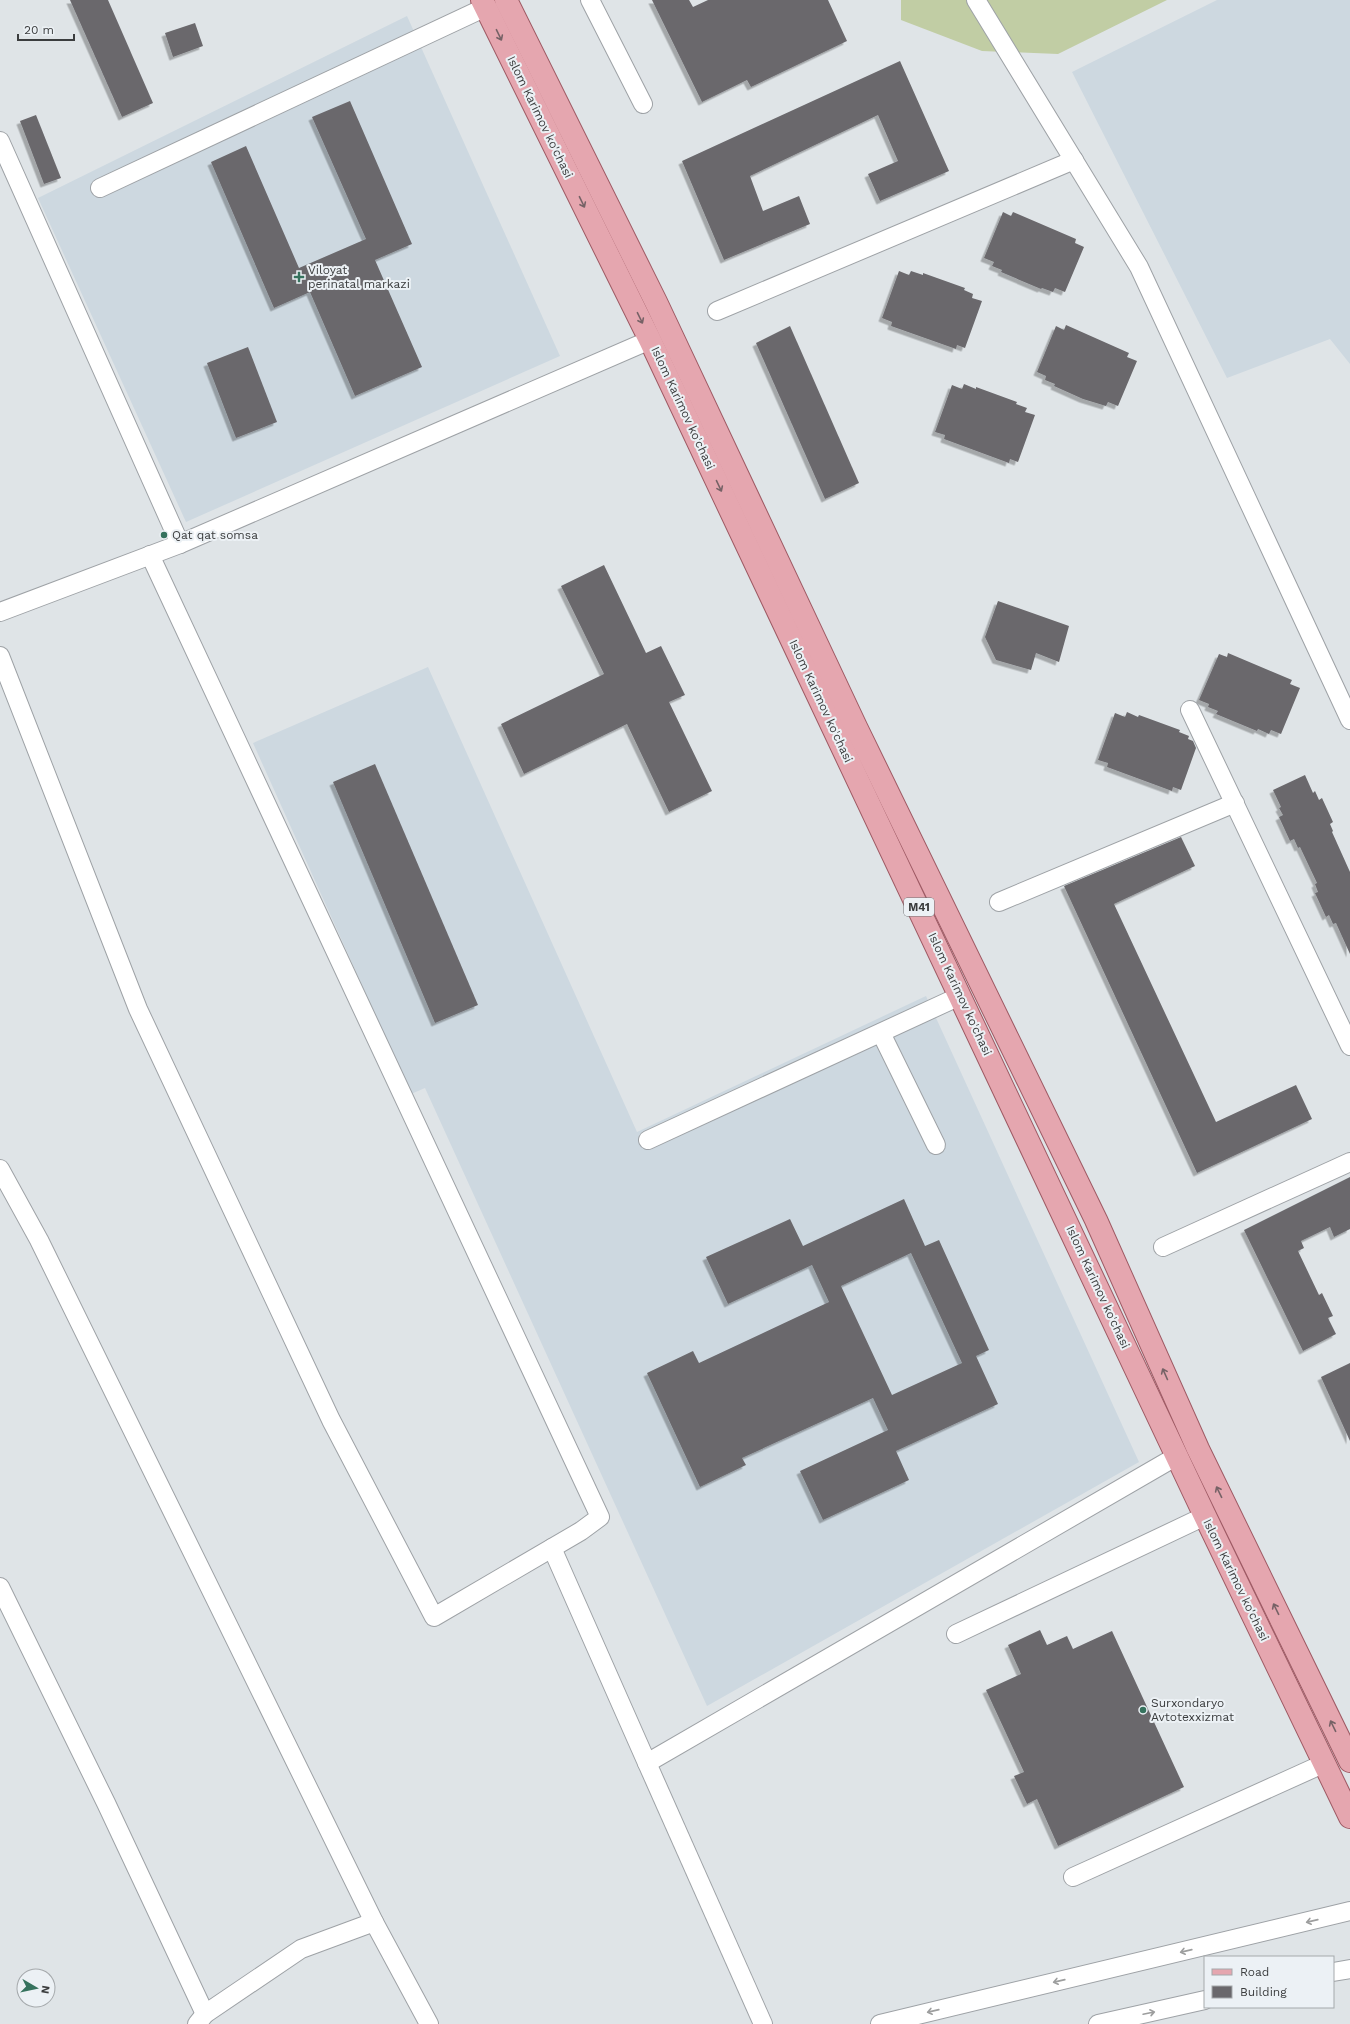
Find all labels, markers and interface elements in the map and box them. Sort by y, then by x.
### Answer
scale bar [18,16,74,42]
text: 20 m [24,23,54,37]
one-way arrow [496,29,504,41]
street label: Islom Karimov ko'chasi [504,54,576,180]
one-way arrow [579,195,586,207]
place label: Viloyat perinatal markazi [308,263,410,291]
marker: Viloyat perinatal markazi [293,271,305,283]
one-way arrow [636,312,644,324]
street label: Islom Karimov ko'chasi [648,344,718,472]
one-way arrow [716,480,723,492]
place label: Qat qat somsa [172,528,258,542]
marker: Qat qat somsa [159,530,169,540]
street label: Islom Karimov ko'chasi [786,637,856,765]
road number: M41 [904,898,934,916]
street label: Islom Karimov ko'chasi [925,930,995,1058]
street label: Islom Karimov ko'chasi [1063,1223,1133,1351]
one-way arrow [1160,1369,1168,1381]
one-way arrow [1215,1487,1222,1499]
street label: Islom Karimov ko'chasi [1200,1517,1272,1643]
one-way arrow [1272,1603,1279,1615]
place label: Surxondaryo Avtotexxizmat [1151,1696,1234,1724]
marker: Surxondaryo Avtotexxizmat [1138,1705,1148,1715]
one-way arrow [1329,1720,1336,1732]
one-way arrow [1306,1917,1319,1925]
one-way arrow [1179,1947,1192,1955]
legend [1204,1956,1334,2008]
text: Road [1240,1965,1269,1979]
north arrow [16,1968,56,2008]
one-way arrow [1053,1978,1066,1985]
text: N [38,1984,52,1995]
text: Building [1240,1985,1287,1999]
one-way arrow [927,2008,940,2016]
one-way arrow [1143,2008,1156,2016]

